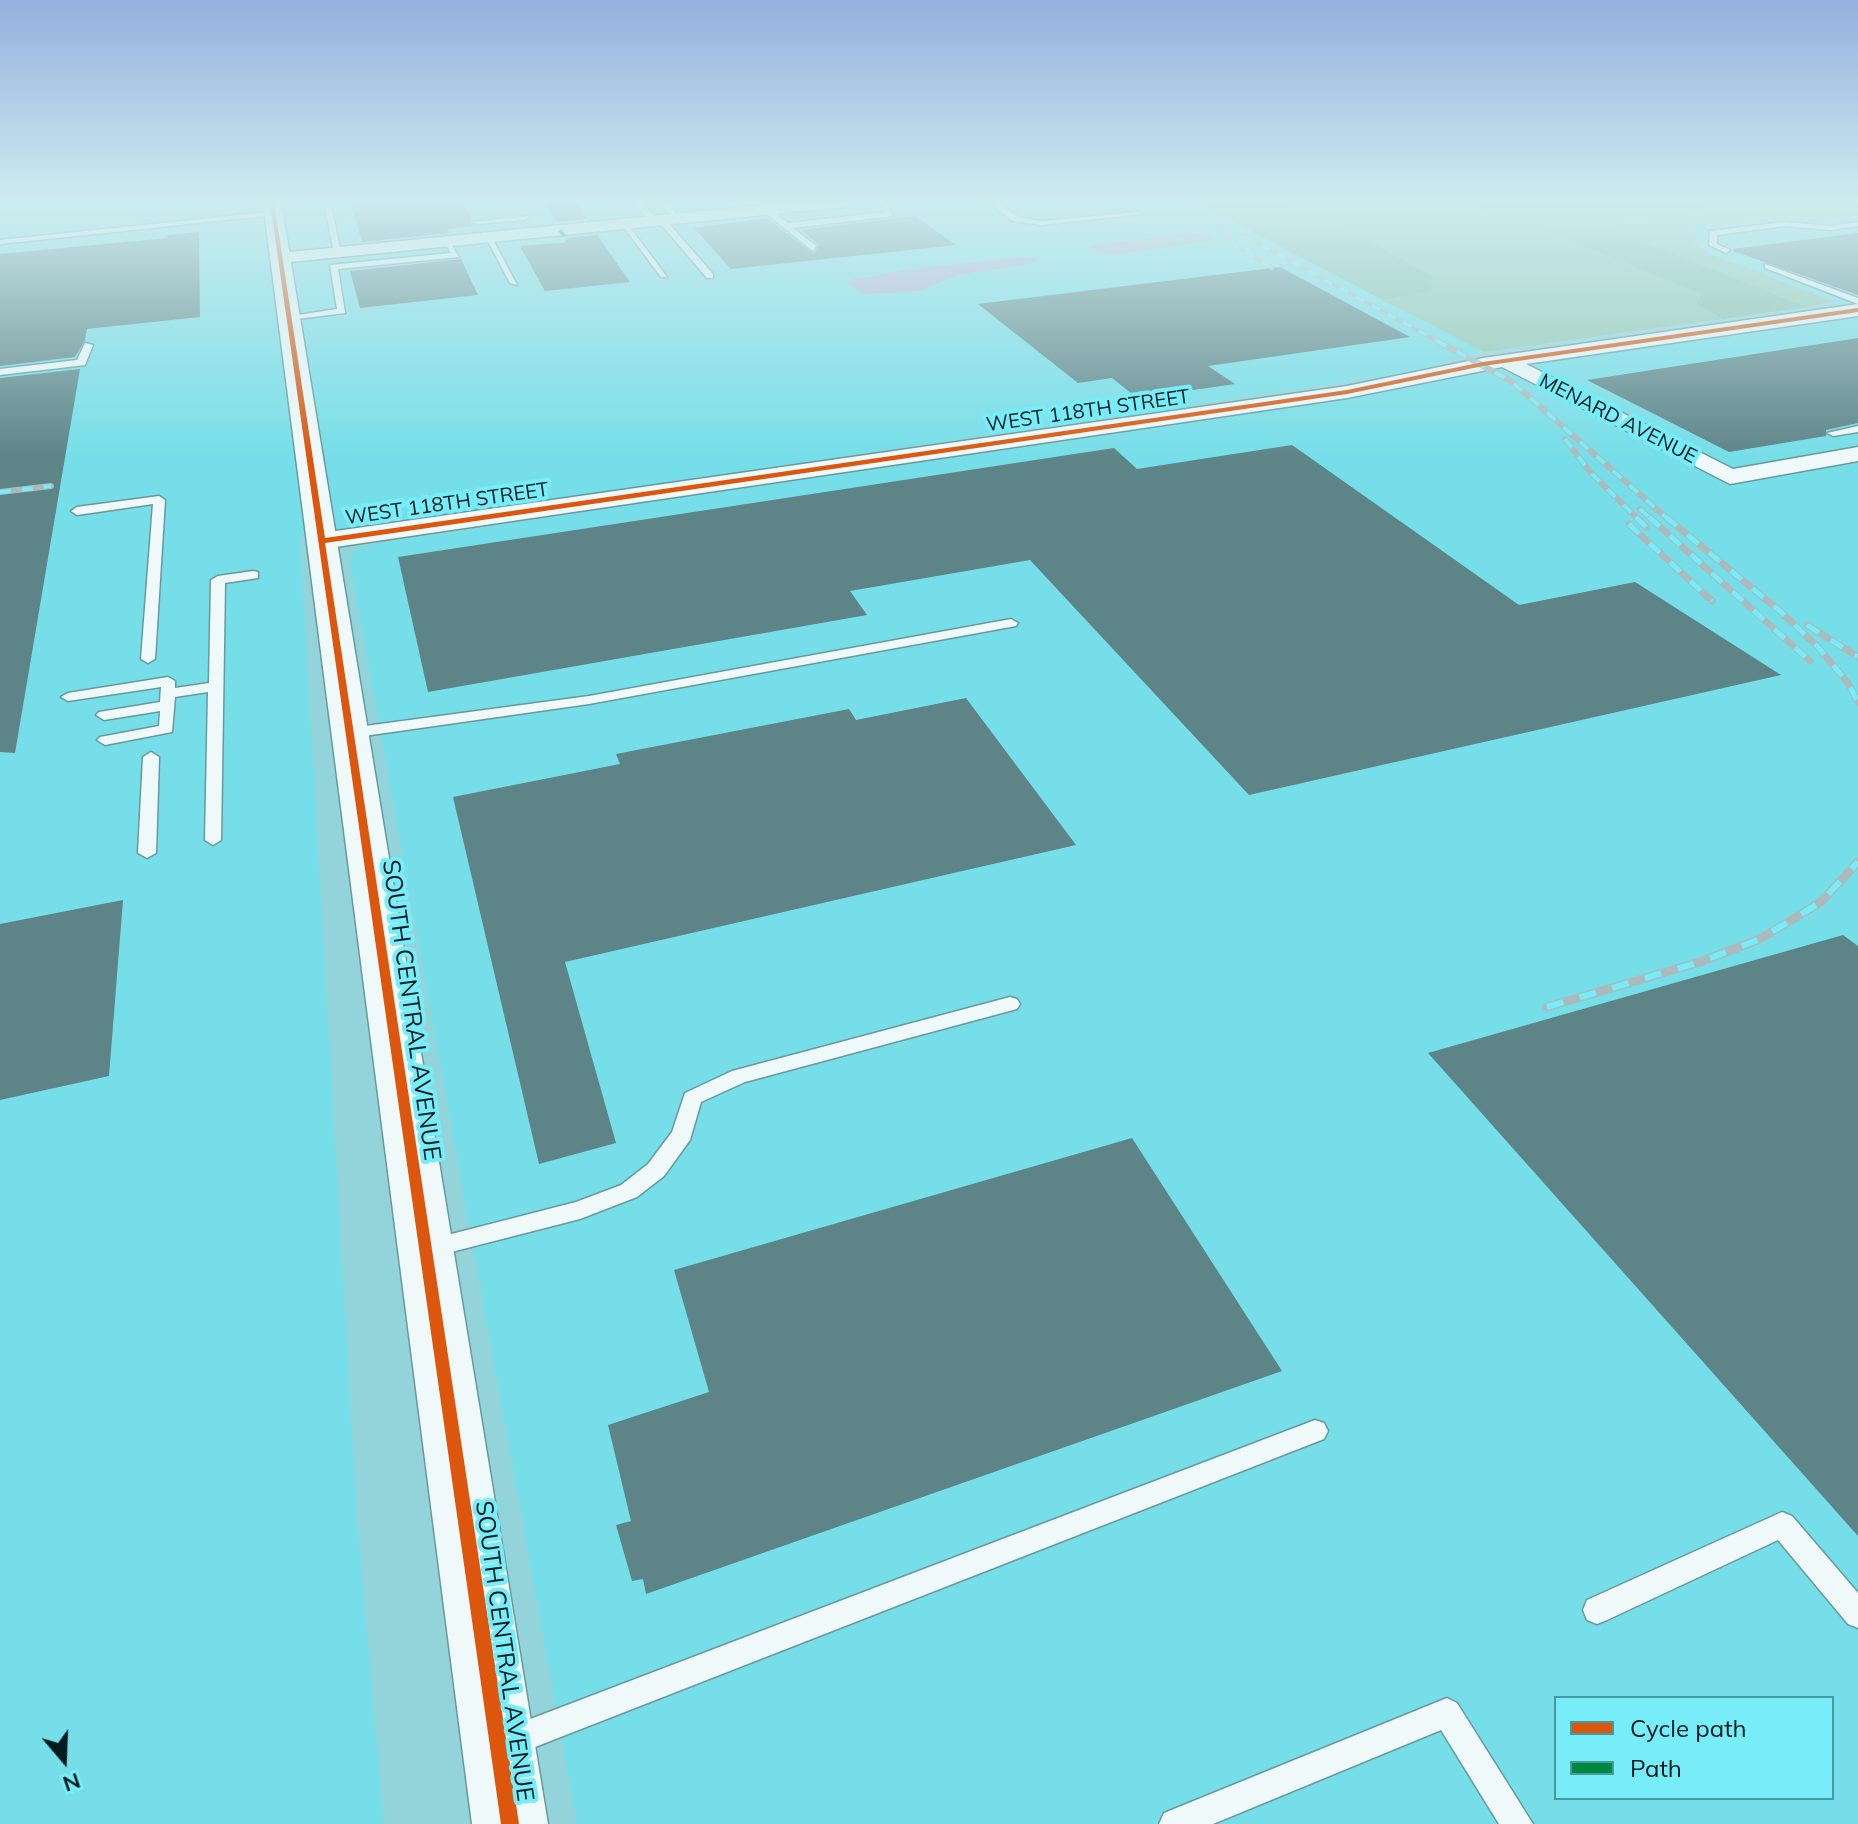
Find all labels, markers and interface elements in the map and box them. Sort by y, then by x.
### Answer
street label: MENARD AVENUE [1535,369,1701,469]
street label: WEST 118TH STREET [985,385,1191,437]
street label: WEST 118TH STREET [344,478,550,530]
street label: SOUTH CENTRAL AVENUE [376,858,446,1162]
street label: SOUTH CENTRAL AVENUE [469,1499,539,1803]
legend [1554,1696,1834,1800]
text: Cycle path [1630,1713,1747,1743]
north arrow [24,1720,104,1800]
text: Path [1630,1753,1682,1783]
text: N [59,1767,84,1799]

